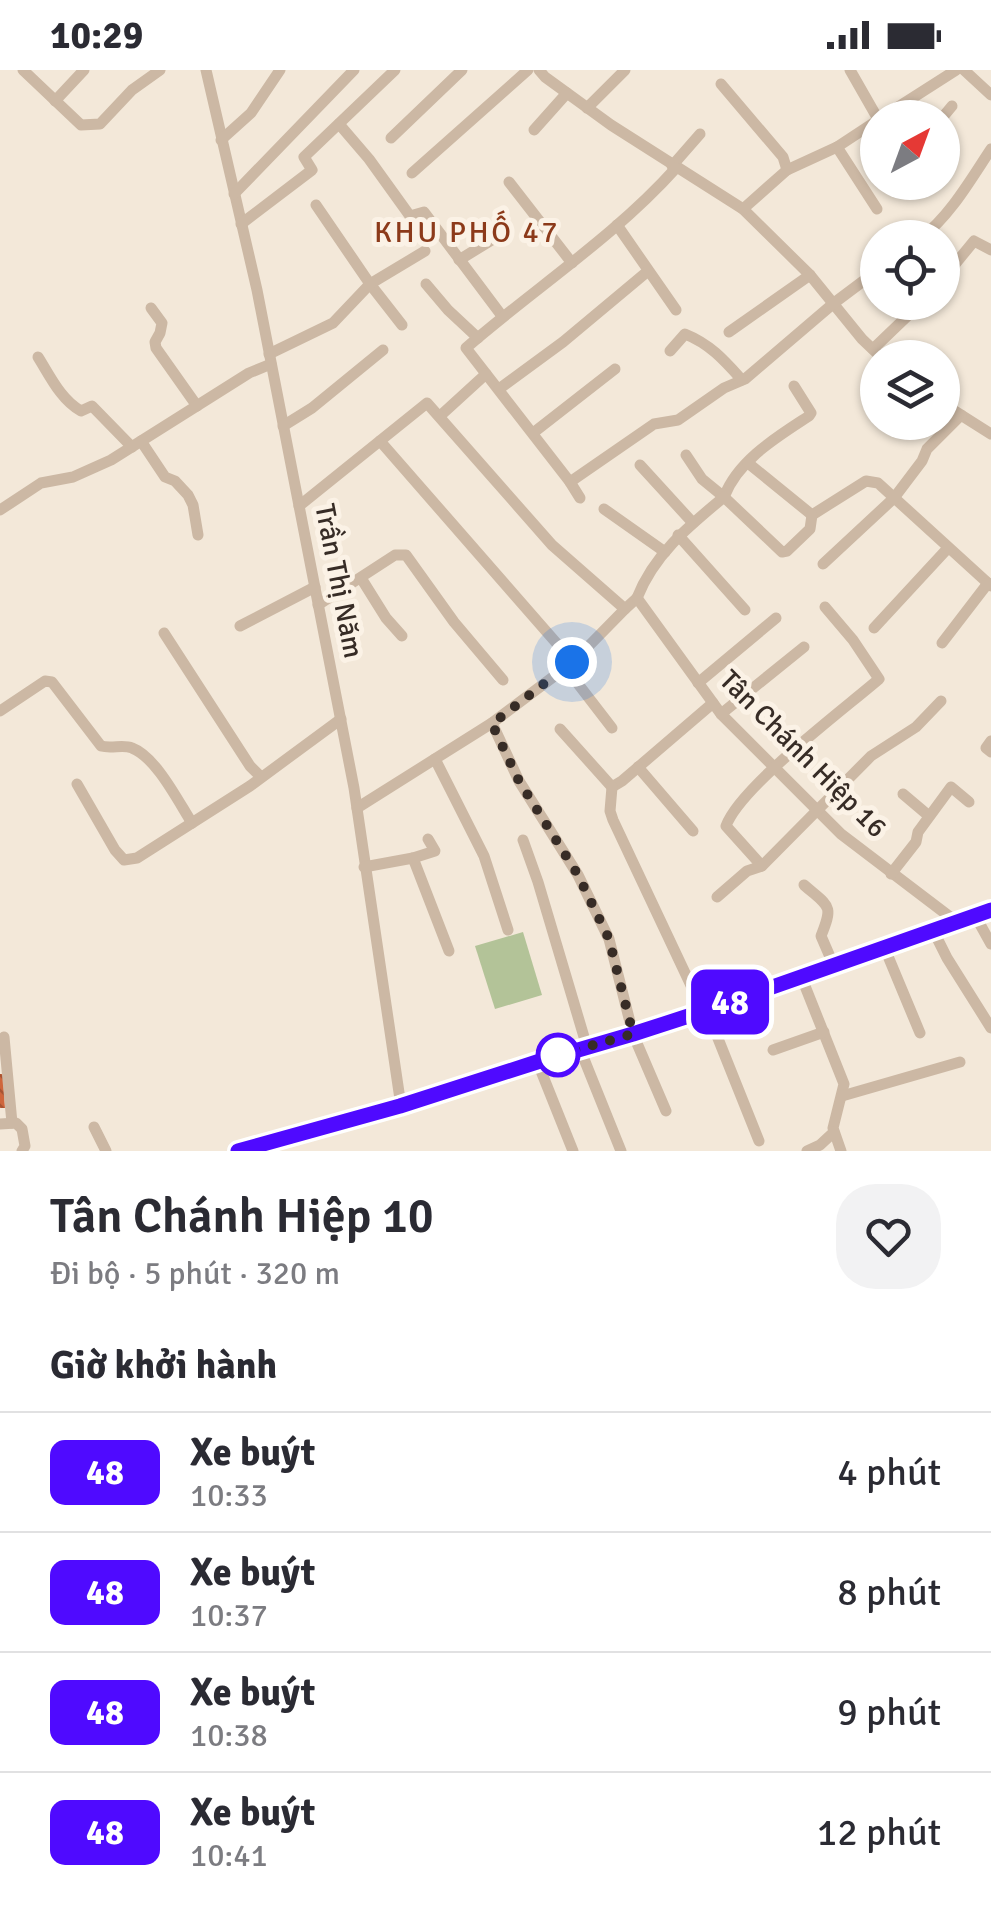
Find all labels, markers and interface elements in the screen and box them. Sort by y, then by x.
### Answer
text: 10:29 [50,12,143,59]
north arrow [860,100,960,200]
map controls [860,100,960,440]
district label: KHU PHỐ 47 [374,210,560,251]
button: locate [860,220,960,320]
button: layers [860,340,960,440]
street label: Trần Thị Năm [307,501,371,661]
your location [547,637,597,687]
street label: Tân Chánh Hiệp 16 [712,663,894,845]
line badge: 48 [685,970,775,1034]
text: 48 [711,981,749,1024]
unlabelled marker [537,1034,579,1076]
button: heart [836,1184,941,1289]
text: Tân Chánh Hiệp 10 [50,1187,434,1246]
text: Đi bộ · 5 phút · 320 m [50,1254,340,1293]
text: Giờ khởi hành [50,1342,277,1389]
text: Xe buýt [190,1429,315,1476]
text: 4 phút [837,1449,941,1496]
text: 48 [86,1451,124,1494]
text: 10:33 [190,1476,268,1515]
text: Xe buýt [190,1549,315,1596]
text: 8 phút [837,1569,941,1616]
text: 48 [86,1571,124,1614]
text: 10:37 [190,1596,268,1635]
text: Xe buýt [190,1669,315,1716]
text: 9 phút [837,1689,941,1736]
text: 48 [86,1691,124,1734]
text: 10:38 [190,1716,268,1755]
text: Xe buýt [190,1789,315,1836]
text: 12 phút [817,1809,941,1856]
text: 48 [86,1811,124,1854]
text: 10:41 [190,1836,268,1875]

